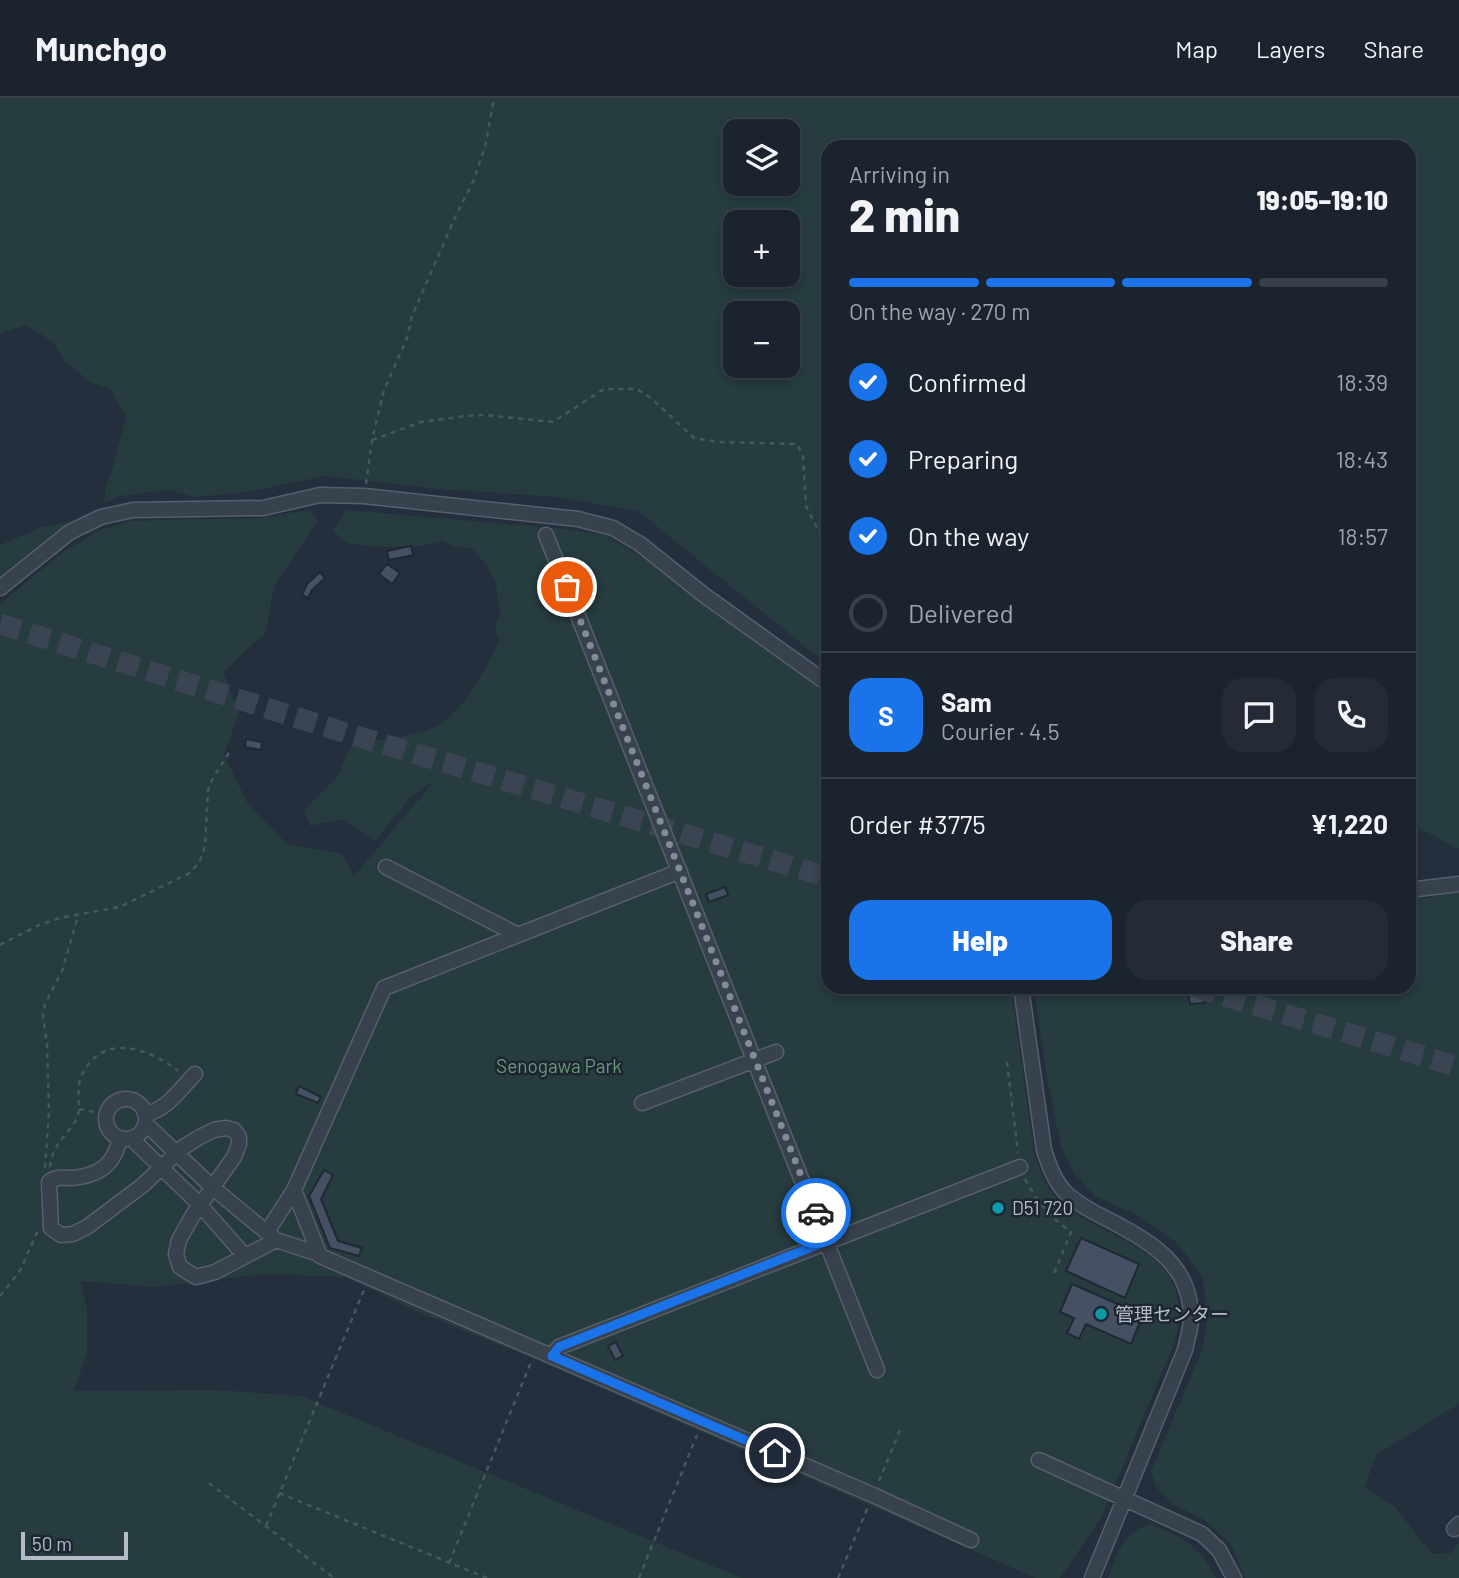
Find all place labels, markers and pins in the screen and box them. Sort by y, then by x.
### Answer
pin [537,557,597,617]
place label: D51 720 [1012,1196,1073,1219]
marker: D51 720 [990,1200,1006,1216]
place label: 管理センター [1115,1302,1229,1325]
marker: 管理センター [1093,1306,1109,1322]
pin [745,1423,805,1483]

